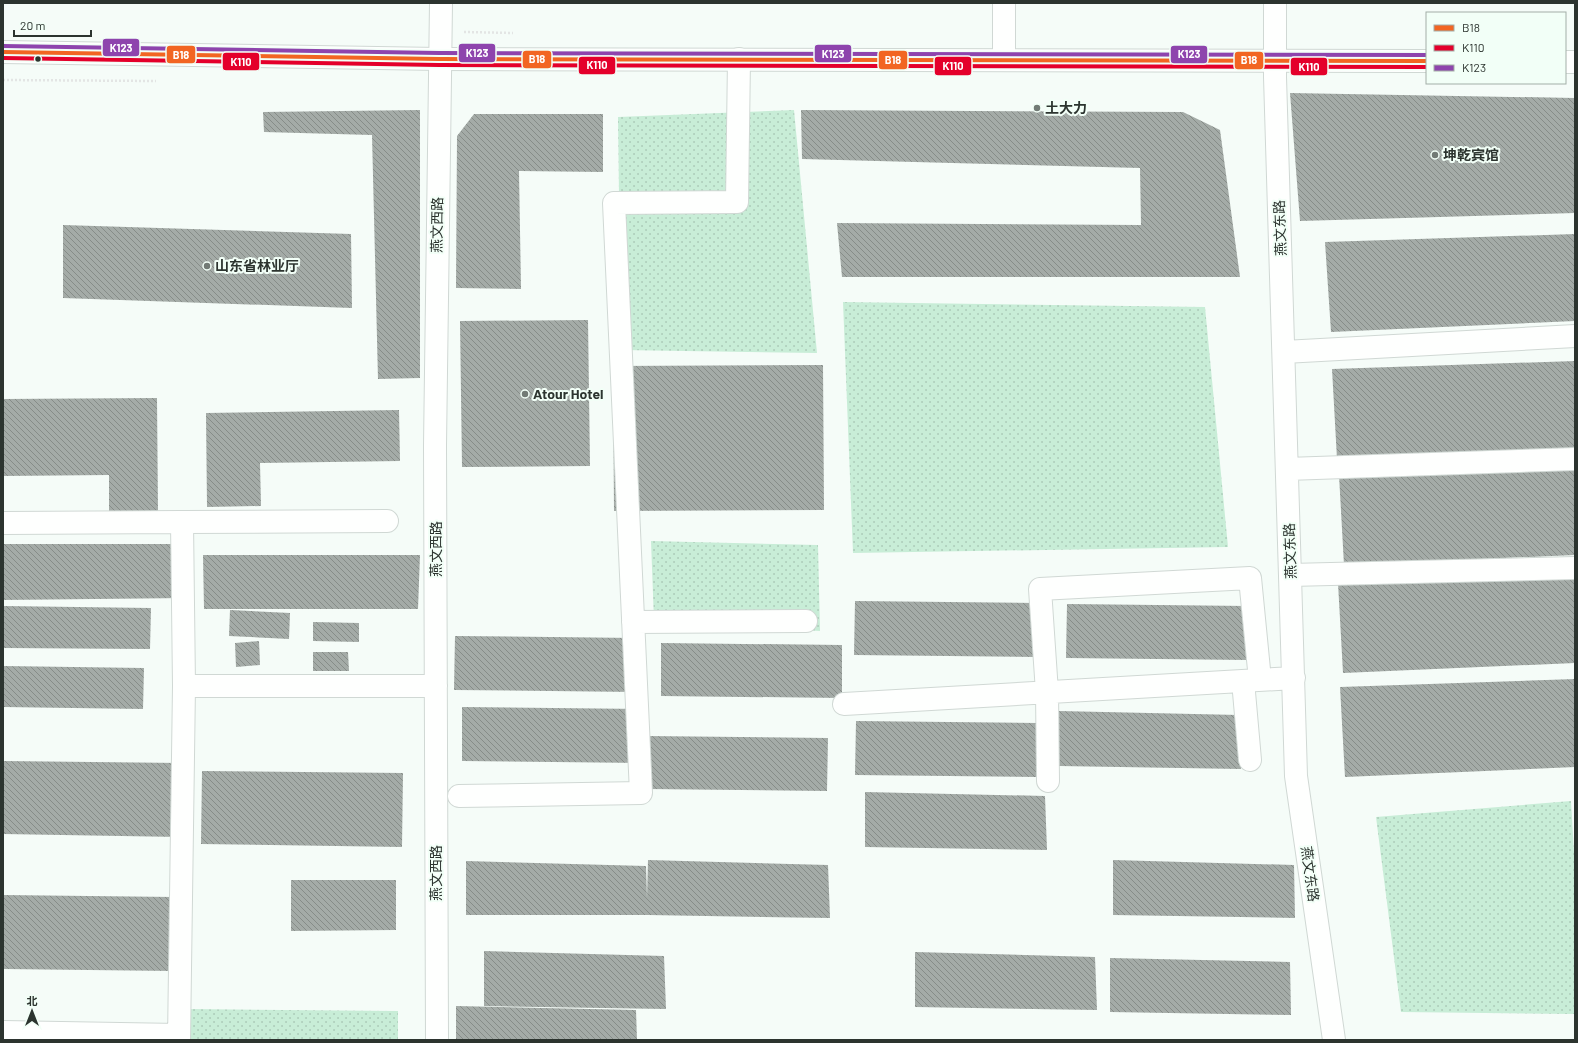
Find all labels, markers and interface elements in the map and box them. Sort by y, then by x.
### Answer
scale bar [14,12,91,38]
legend [1426,12,1566,84]
text: 20 m [20,18,46,32]
text: B18 [1462,20,1480,34]
line badge: K123 [102,38,140,57]
text: K110 [1462,40,1485,54]
text: K123 [110,41,132,54]
line badge: K123 [458,43,496,63]
line badge: K123 [814,44,852,63]
line badge: B18 [166,45,196,64]
line badge: K123 [1170,45,1208,64]
text: K123 [466,46,488,59]
text: K123 [822,47,844,60]
text: K123 [1178,47,1200,60]
text: B18 [173,48,189,61]
line badge: B18 [522,50,552,69]
line badge: B18 [878,50,908,70]
line badge: B18 [1234,51,1264,70]
line badge: K110 [222,52,260,71]
text: B18 [529,52,545,65]
text: B18 [885,53,901,66]
text: B18 [1241,53,1257,66]
unlabelled marker [33,54,43,64]
text: K110 [230,55,252,68]
line badge: K110 [578,56,616,75]
line badge: K110 [934,56,972,76]
line badge: K110 [1290,57,1328,76]
text: K110 [586,58,608,71]
text: K110 [942,59,964,72]
text: K110 [1298,60,1320,73]
text: K123 [1462,60,1486,74]
place label: 土大力 [1045,99,1087,116]
marker: 土大力 [1032,103,1042,113]
place label: 坤乾宾馆 [1443,146,1499,163]
marker: 坤乾宾馆 [1430,150,1440,160]
street label: 燕文西路 [428,197,445,253]
street label: 燕文东路 [1270,200,1289,256]
place label: 山东省林业厅 [215,257,299,274]
marker: 山东省林业厅 [202,261,212,271]
place label: Atour Hotel [533,385,603,402]
marker: Atour Hotel [520,389,530,399]
street label: 燕文西路 [427,521,444,577]
street label: 燕文东路 [1280,523,1299,579]
street label: 燕文西路 [427,845,444,901]
street label: 燕文东路 [1298,845,1323,903]
north arrow [12,991,52,1031]
text: 北 [27,994,38,1007]

